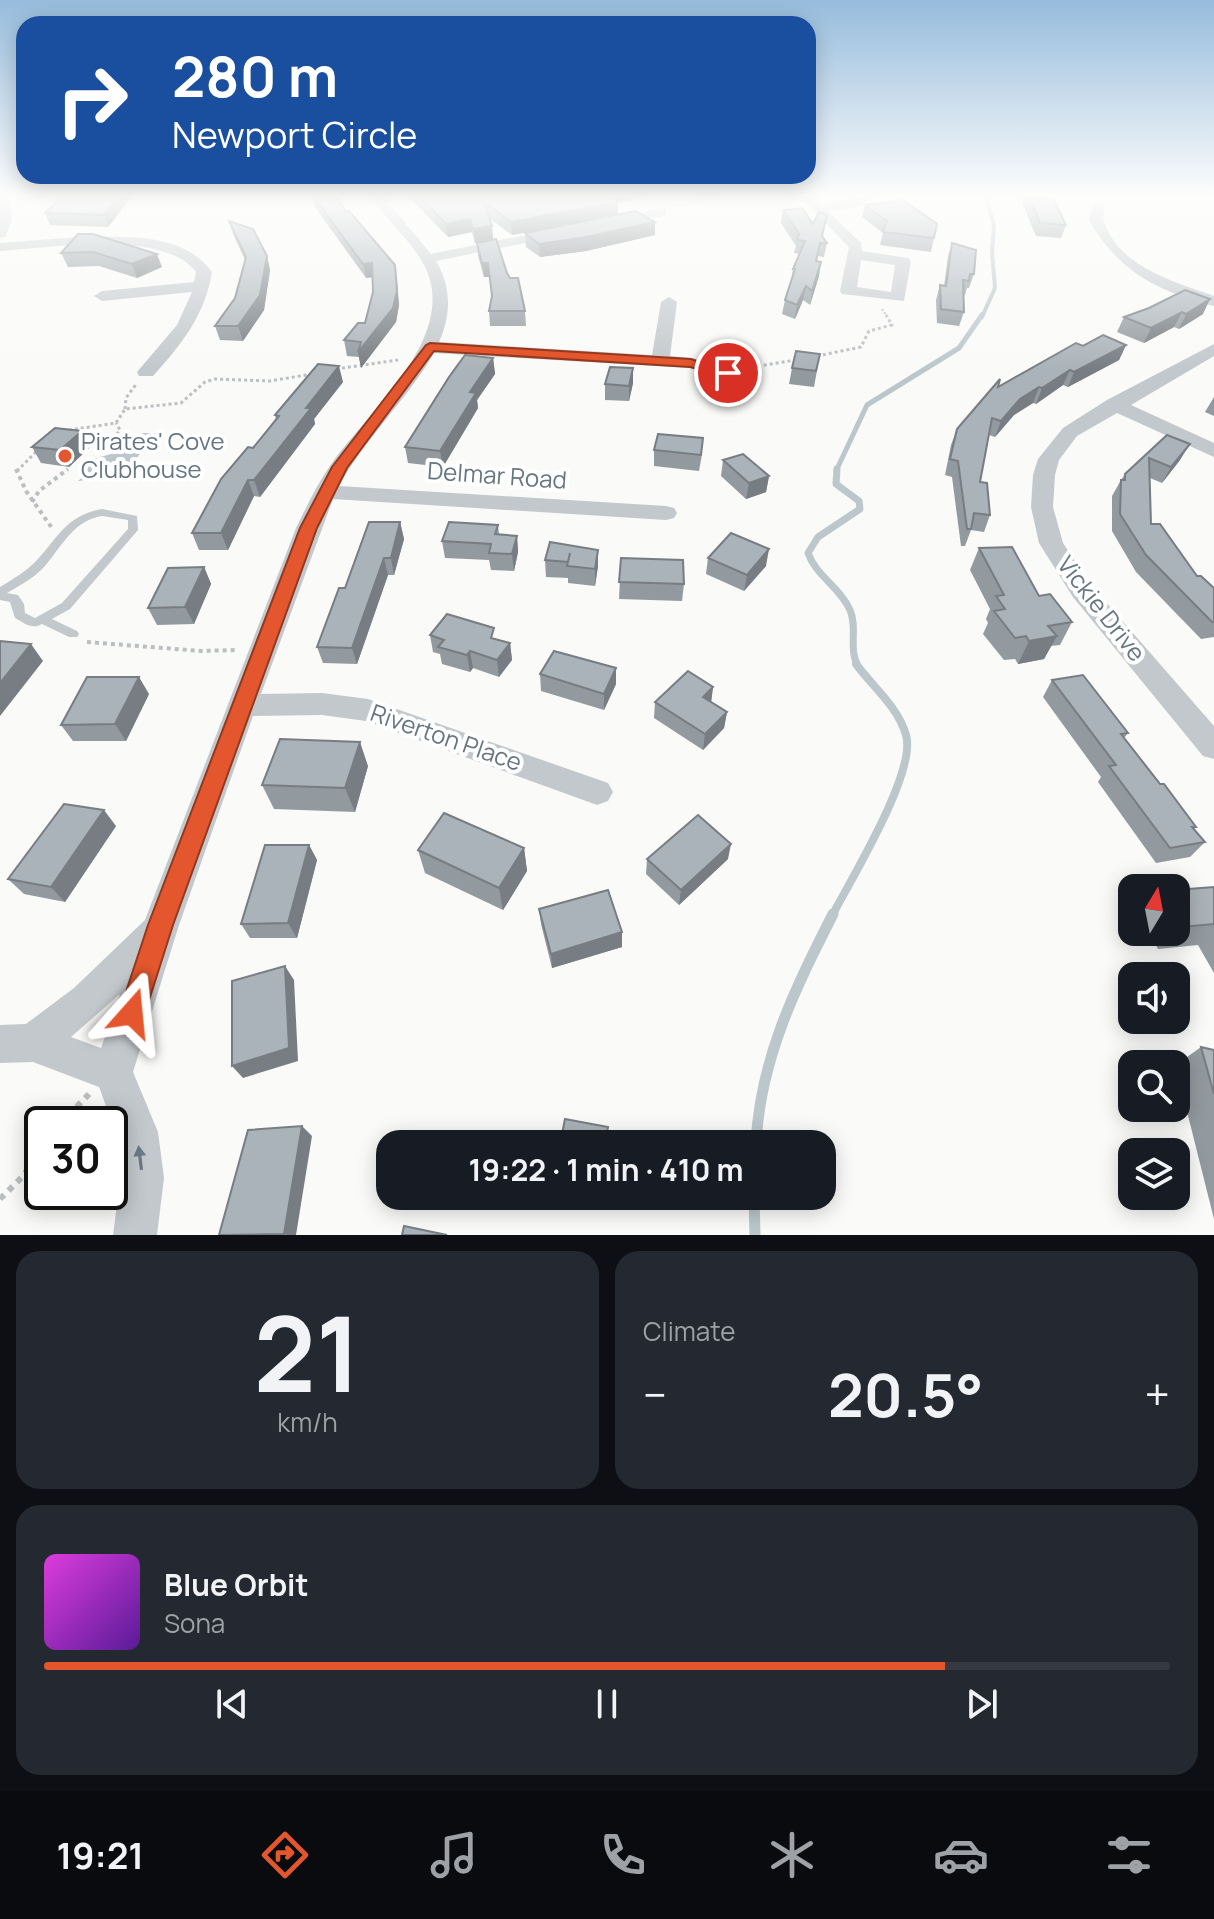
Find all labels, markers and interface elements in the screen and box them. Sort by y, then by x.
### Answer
text: 280 m [172,37,338,114]
icon: right [40,48,144,152]
text: Newport Circle [172,110,417,159]
pin [694,339,762,407]
icon: arrive [706,351,750,395]
place label: Pirates' Cove Clubhouse [81,424,224,485]
marker: Pirates' Cove Clubhouse [56,447,74,465]
street label: Delmar Road [426,453,568,496]
street label: Vickie Drive [1051,549,1154,668]
street label: Riverton Place [366,695,527,778]
north arrow [1118,874,1190,946]
map controls [1118,874,1190,1210]
button: sound [1118,962,1190,1034]
position arrow [90,971,174,1055]
button: search [1118,1050,1190,1122]
speed limit sign: 30 [24,1106,128,1210]
button: layers [1118,1138,1190,1210]
one-way arrow [133,1145,146,1170]
text: 19:22 · 1 min · 410 m [468,1149,744,1190]
text: 21 [254,1281,361,1423]
text: Climate [643,1313,735,1349]
text: 20.5° [828,1353,983,1435]
text: − [643,1364,667,1424]
text: + [1145,1364,1170,1424]
text: km/h [277,1404,338,1440]
text: Blue Orbit [164,1564,309,1605]
text: Sona [164,1605,225,1641]
icon: previous [210,1682,254,1726]
icon: pause [585,1682,629,1726]
icon: next [960,1682,1004,1726]
icon: directions [257,1827,313,1883]
icon: music [426,1827,482,1883]
icon: phone [595,1827,651,1883]
icon: climate [764,1827,820,1883]
icon: car [933,1827,989,1883]
icon: filters [1101,1827,1157,1883]
text: 19:21 [56,1831,144,1880]

